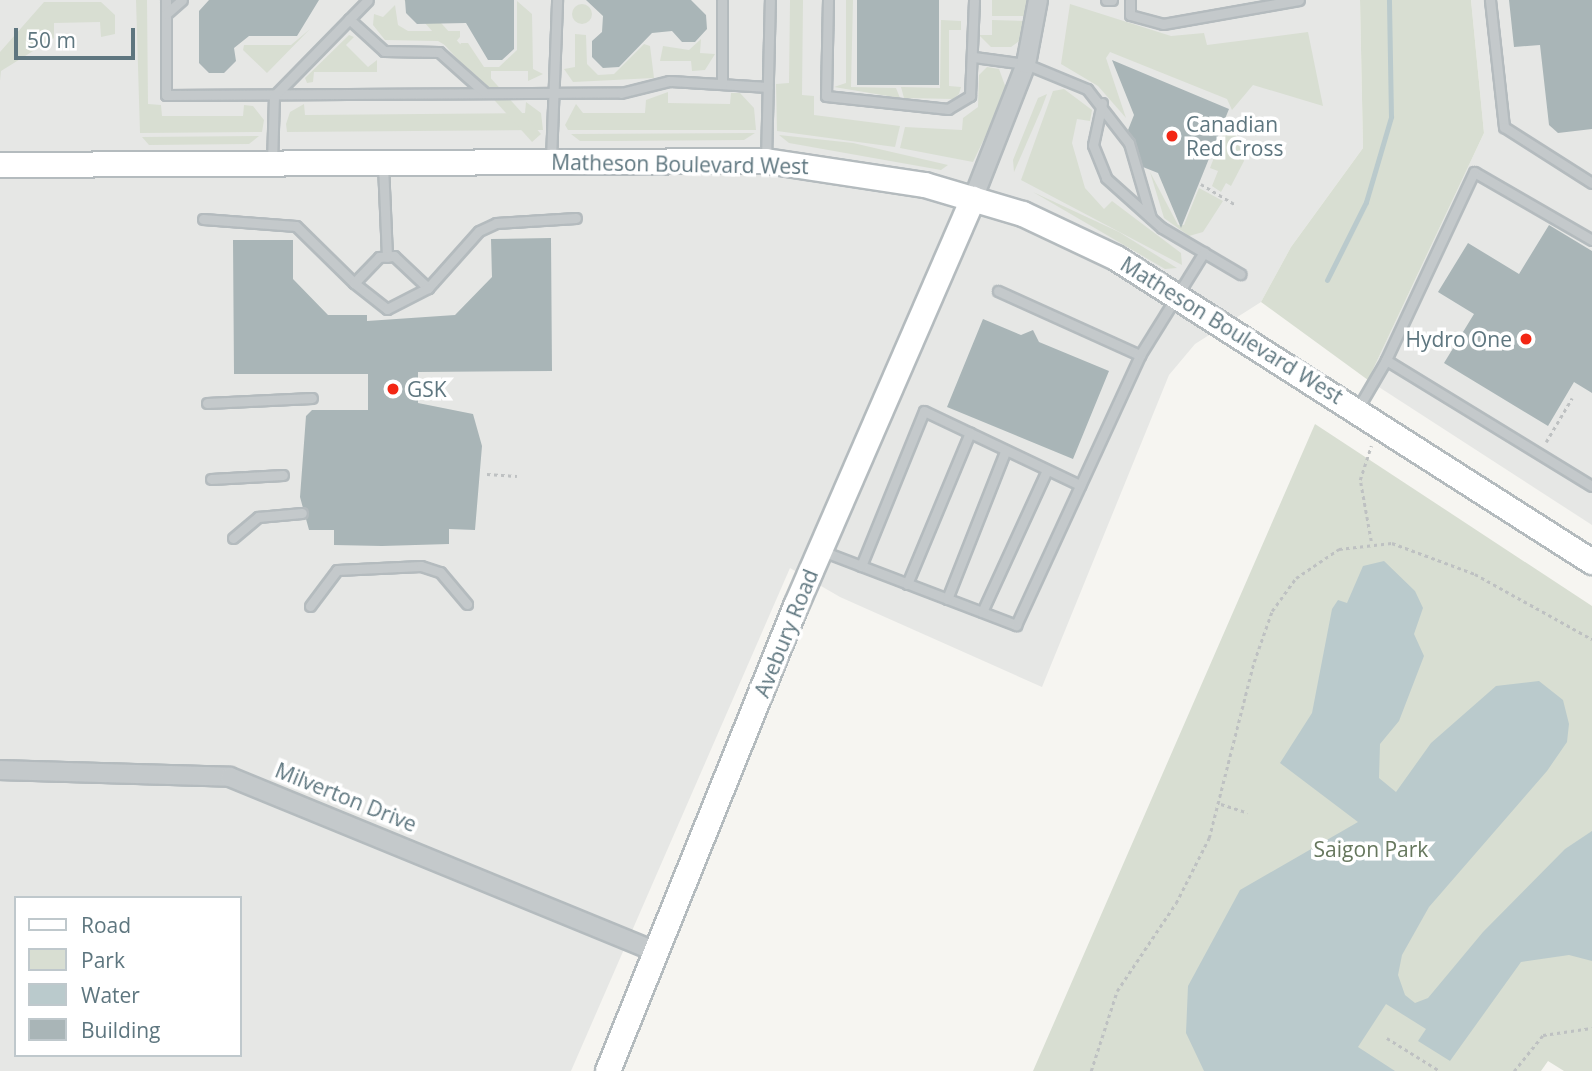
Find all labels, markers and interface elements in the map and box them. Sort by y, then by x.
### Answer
scale bar [18,14,138,58]
text: 50 m [27,26,76,54]
place label: Canadian Red Cross [1186,111,1284,161]
marker: Canadian Red Cross [1164,128,1180,144]
street label: Matheson Boulevard West [551,149,809,179]
street label: Matheson Boulevard West [1116,251,1348,409]
place label: Hydro One [1405,326,1512,352]
marker: Hydro One [1518,331,1534,347]
place label: GSK [407,376,447,402]
marker: GSK [385,381,401,397]
street label: Avebury Road [749,565,823,701]
street label: Milverton Drive [272,757,420,837]
park label: Saigon Park [1314,836,1428,862]
legend [14,896,242,1057]
text: Road [81,911,131,939]
text: Park [81,946,125,974]
text: Water [81,981,140,1009]
text: Building [81,1016,160,1044]

